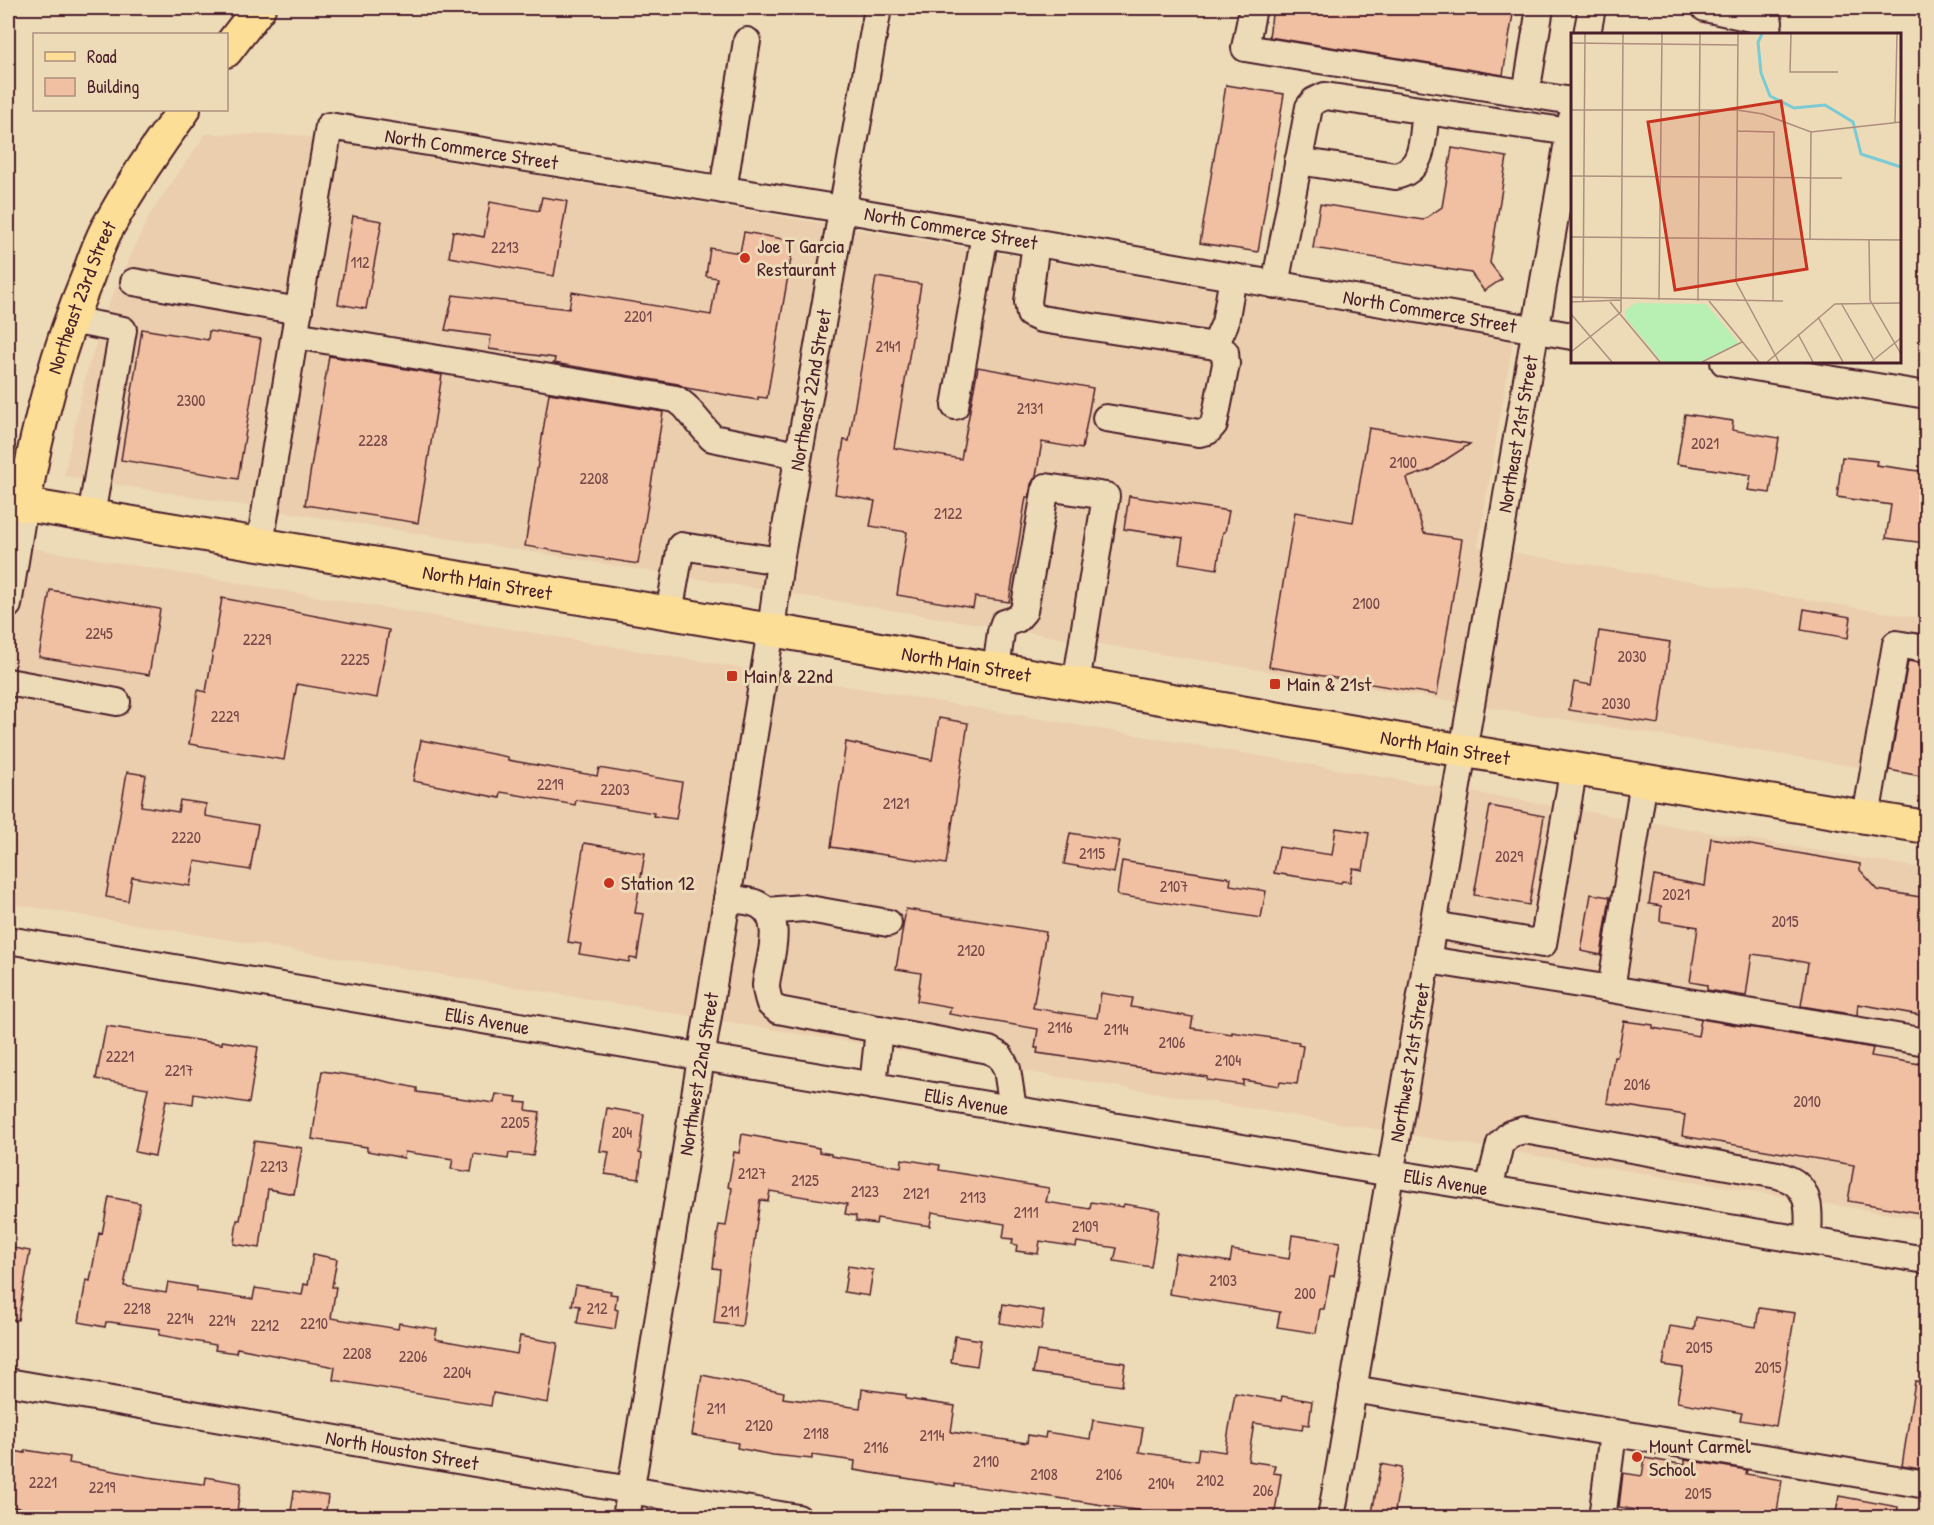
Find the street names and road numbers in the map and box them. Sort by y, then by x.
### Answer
street label: North Commerce Street [383,121,561,176]
street label: North Commerce Street [863,199,1041,256]
street label: Northeast 23rd Street [40,214,122,377]
street label: North Commerce Street [1341,282,1520,339]
street label: Northeast 22nd Street [782,306,838,473]
street label: Northeast 21st Street [1490,352,1544,515]
street label: North Main Street [421,558,555,606]
street label: North Main Street [900,639,1034,688]
street label: North Main Street [1378,723,1513,771]
street label: Northwest 21st Street [1382,980,1436,1144]
street label: Northwest 22nd Street [671,989,725,1157]
street label: Ellis Avenue [443,1000,532,1041]
street label: Ellis Avenue [922,1081,1011,1121]
street label: Ellis Avenue [1402,1161,1490,1202]
street label: North Houston Street [324,1423,482,1477]

